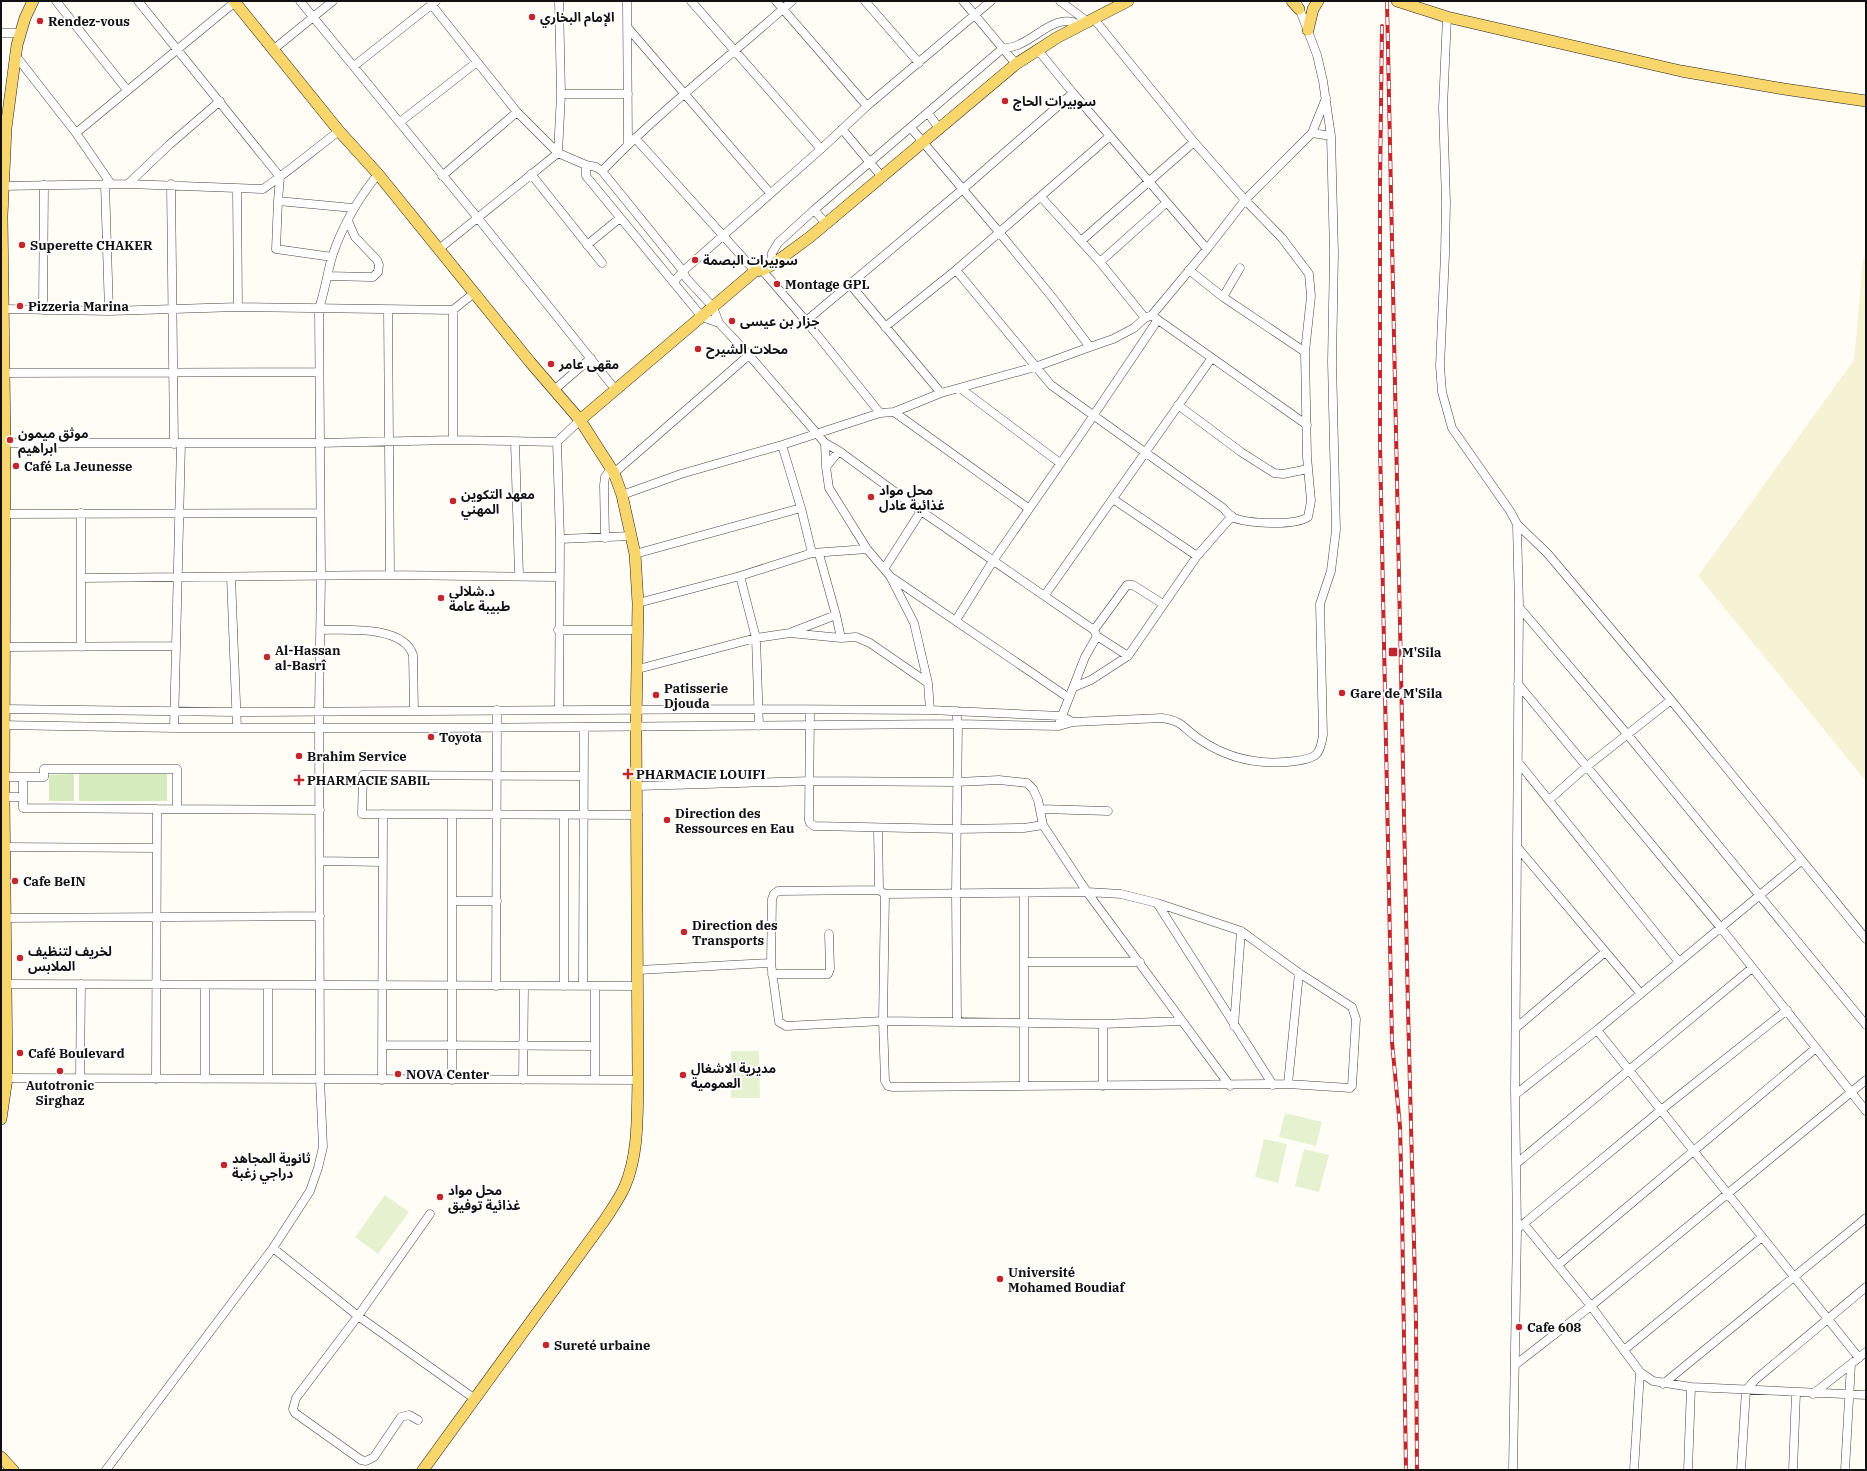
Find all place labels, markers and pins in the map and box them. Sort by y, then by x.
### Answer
place label: الإمام البخاري [540,9,615,28]
marker: الإمام البخاري [527,12,537,22]
place label: Rendez-vous [48,13,130,30]
marker: Rendez-vous [35,16,45,26]
place label: سوبيرات الحاج [1013,93,1096,111]
marker: سوبيرات الحاج [1000,96,1010,106]
place label: Superette CHAKER [30,237,153,254]
marker: Superette CHAKER [17,240,27,250]
place label: سوبيرات البصمة [703,252,798,269]
marker: سوبيرات البصمة [690,255,700,265]
place label: Montage GPL [785,276,870,293]
marker: Montage GPL [772,279,782,289]
place label: Pizzeria Marina [28,298,129,315]
marker: Pizzeria Marina [15,301,25,311]
place label: جزار بن عيسى [740,313,819,330]
marker: جزار بن عيسى [727,316,737,326]
place label: محلات الشيرح [706,341,788,359]
marker: محلات الشيرح [693,344,703,354]
place label: مقهى عامر [558,356,619,373]
marker: مقهى عامر [546,359,556,369]
place label: موثق ميمون ابراهيم [18,425,89,459]
marker: موثق ميمون ابراهيم [5,435,15,445]
place label: Café La Jeunesse [24,458,132,475]
marker: Café La Jeunesse [11,461,21,471]
place label: محل مواد غذائية عادل [879,482,945,514]
place label: معهد التكوين المهني [461,486,535,520]
marker: محل مواد غذائية عادل [866,492,876,502]
marker: معهد التكوين المهني [448,496,458,506]
place label: د.شلالي طبيبة عامة [449,583,511,615]
marker: د.شلالي طبيبة عامة [436,593,446,603]
place label: Al-Hassan al-Basrî [275,642,341,674]
place label: M'Sila [1402,644,1442,661]
marker: M'Sila [1387,646,1399,658]
marker: Al-Hassan al-Basrî [262,652,272,662]
place label: Patisserie Djouda [664,680,728,712]
place label: Gare de M'Sila [1350,685,1443,702]
marker: Gare de M'Sila [1337,688,1347,698]
marker: Patisserie Djouda [651,690,661,700]
place label: Toyota [439,729,483,746]
marker: Toyota [426,732,436,742]
place label: Brahim Service [307,748,407,765]
marker: Brahim Service [294,751,304,761]
place label: PHARMACIE LOUIFI [636,766,766,783]
marker: PHARMACIE LOUIFI [623,769,633,779]
place label: PHARMACIE SABIL [307,772,430,789]
marker: PHARMACIE SABIL [294,775,304,785]
place label: Direction des Ressources en Eau [675,805,795,837]
marker: Direction des Ressources en Eau [662,815,672,825]
place label: Cafe BeIN [23,873,86,890]
marker: Cafe BeIN [10,876,20,886]
place label: Direction des Transports [692,917,778,949]
marker: Direction des Transports [679,927,689,937]
place label: لخريف لتنظيف الملابس [28,943,112,975]
marker: لخريف لتنظيف الملابس [15,953,25,963]
place label: Café Boulevard [28,1045,125,1062]
marker: Café Boulevard [15,1048,25,1058]
place label: مديرية الاشغال العمومية [691,1060,776,1092]
marker: Autotronic Sirghaz [55,1066,65,1076]
place label: NOVA Center [406,1066,490,1083]
marker: NOVA Center [393,1069,403,1079]
marker: مديرية الاشغال العمومية [678,1070,688,1080]
place label: Autotronic Sirghaz [26,1077,94,1109]
place label: ثانوية المجاهد دراجي زغبة [232,1150,311,1184]
marker: ثانوية المجاهد دراجي زغبة [219,1160,229,1170]
place label: محل مواد غذائية توفيق [448,1182,520,1214]
marker: محل مواد غذائية توفيق [435,1192,445,1202]
place label: Université Mohamed Boudiaf [1008,1264,1126,1296]
marker: Université Mohamed Boudiaf [995,1274,1005,1284]
place label: Cafe 608 [1527,1319,1582,1336]
marker: Cafe 608 [1514,1322,1524,1332]
place label: Sureté urbaine [554,1337,650,1354]
marker: Sureté urbaine [541,1340,551,1350]

